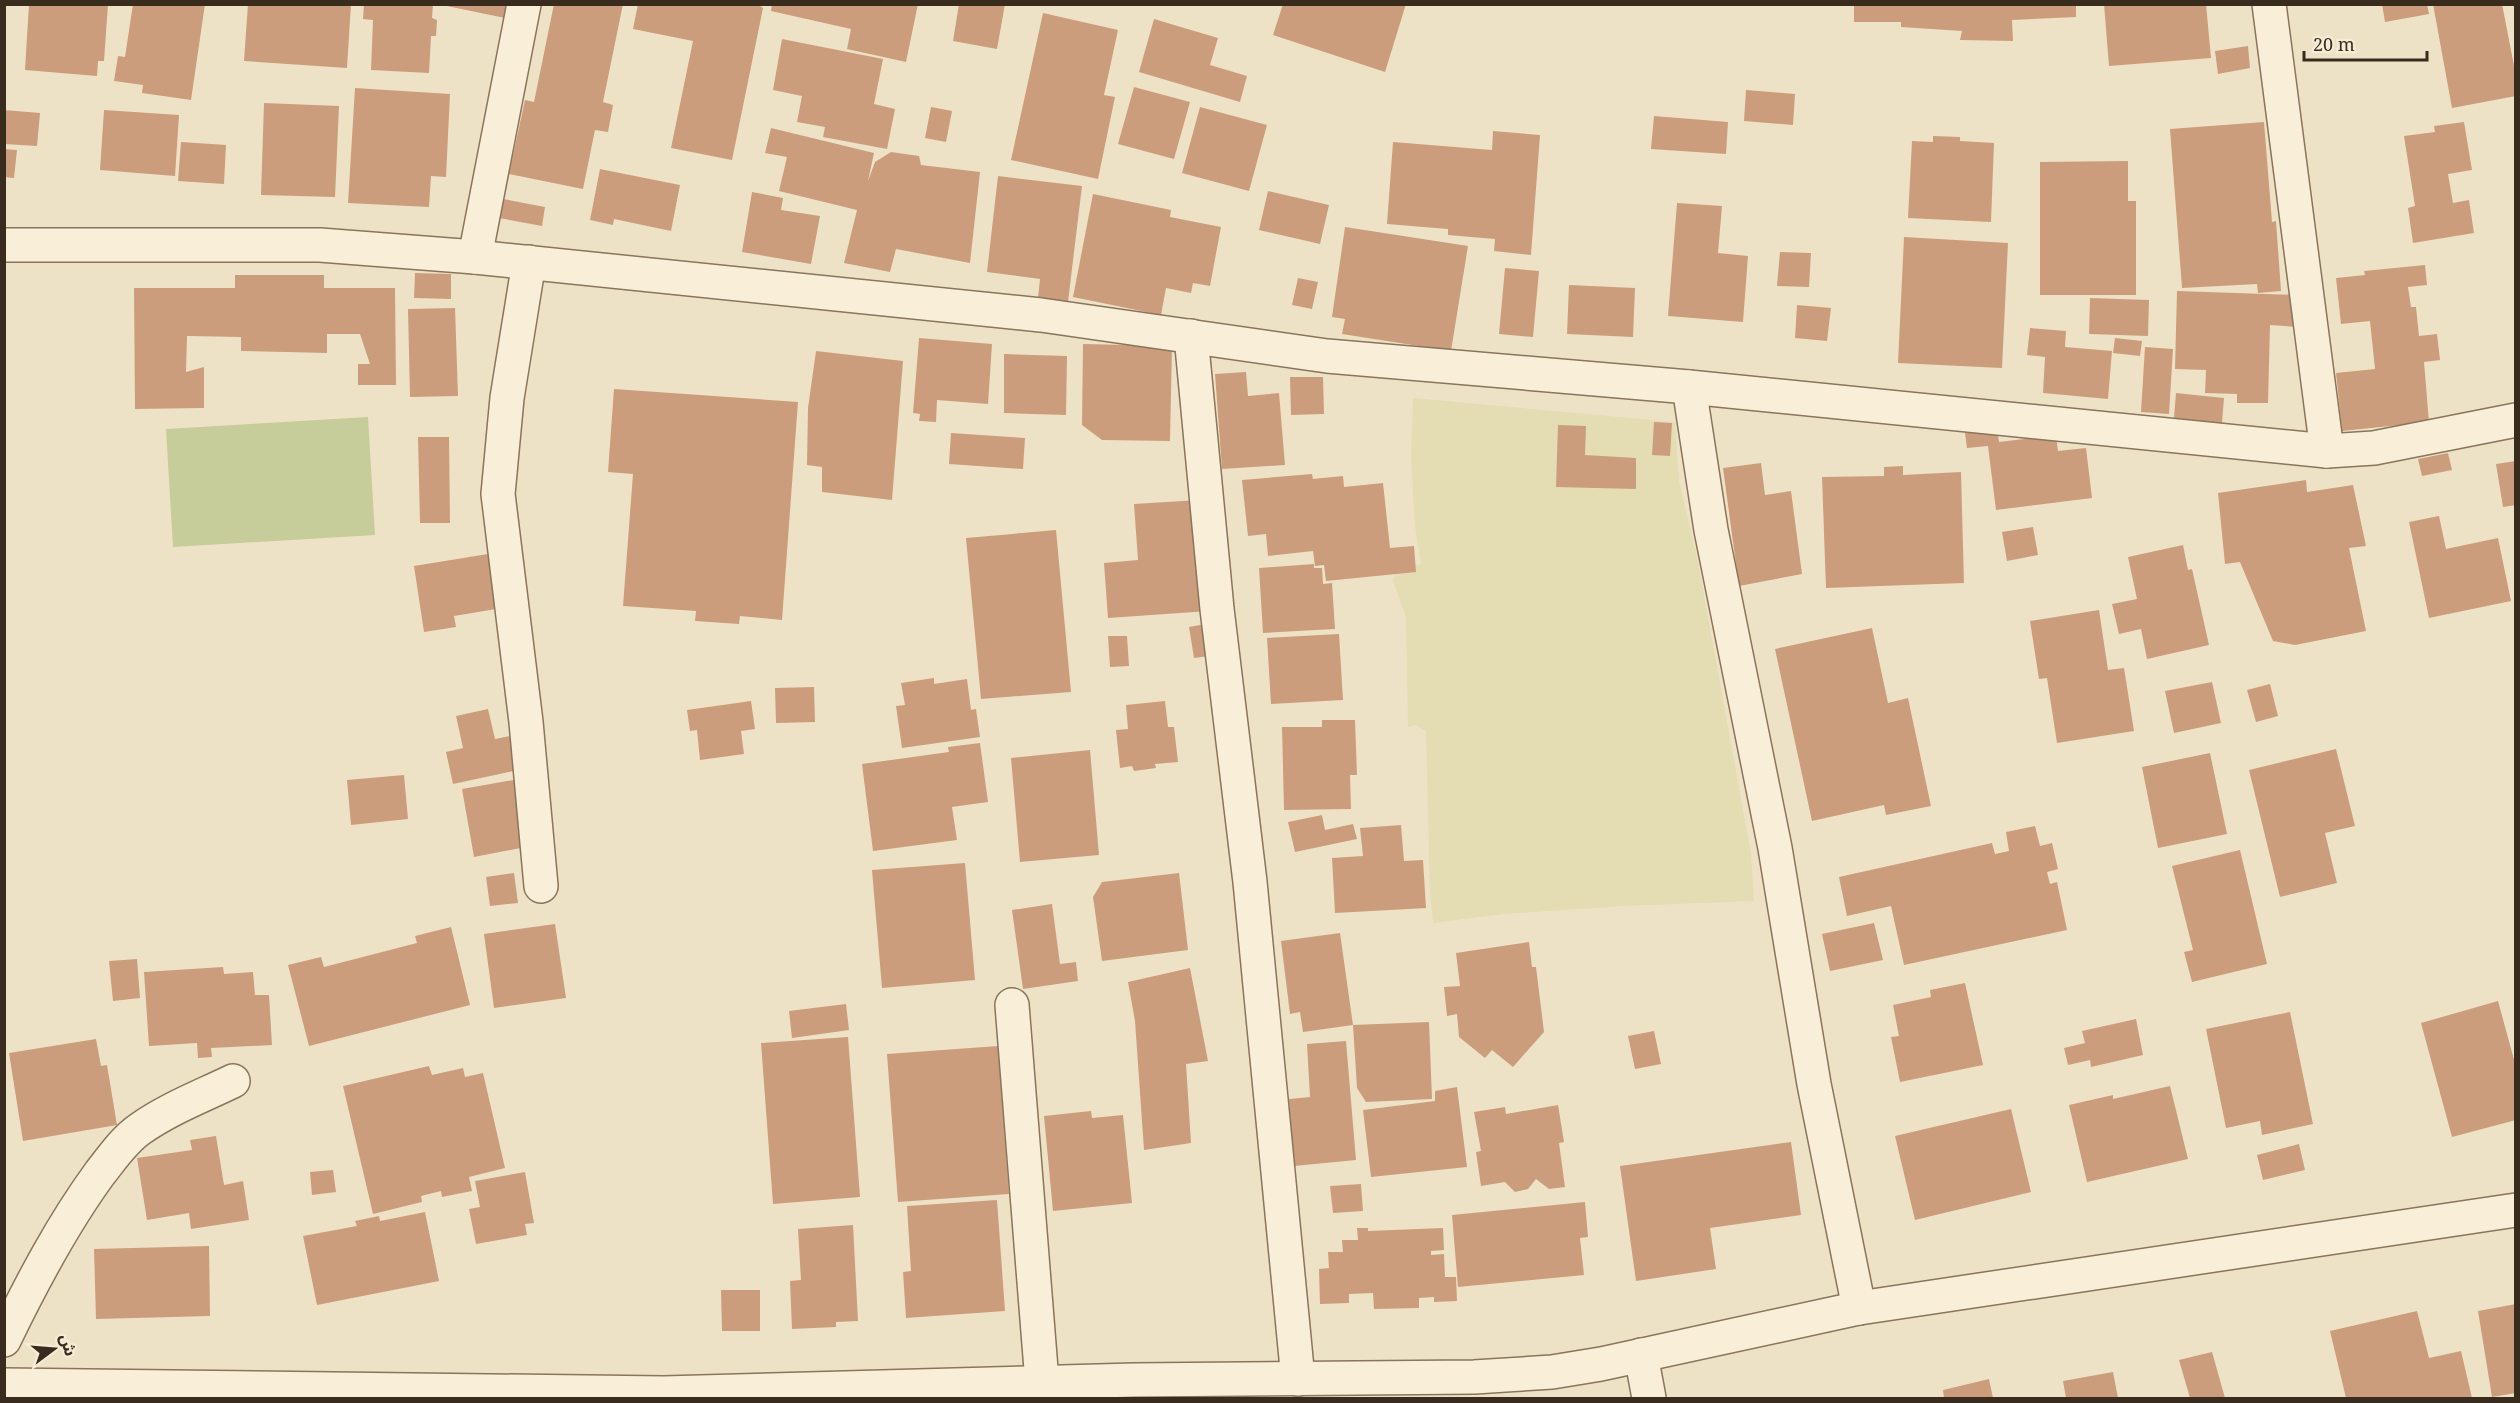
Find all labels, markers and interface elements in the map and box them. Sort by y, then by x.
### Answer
scale bar [2304,24,2427,62]
text: 20 m [2313,32,2355,56]
north arrow [24,1319,84,1379]
text: ش [55,1331,82,1359]

